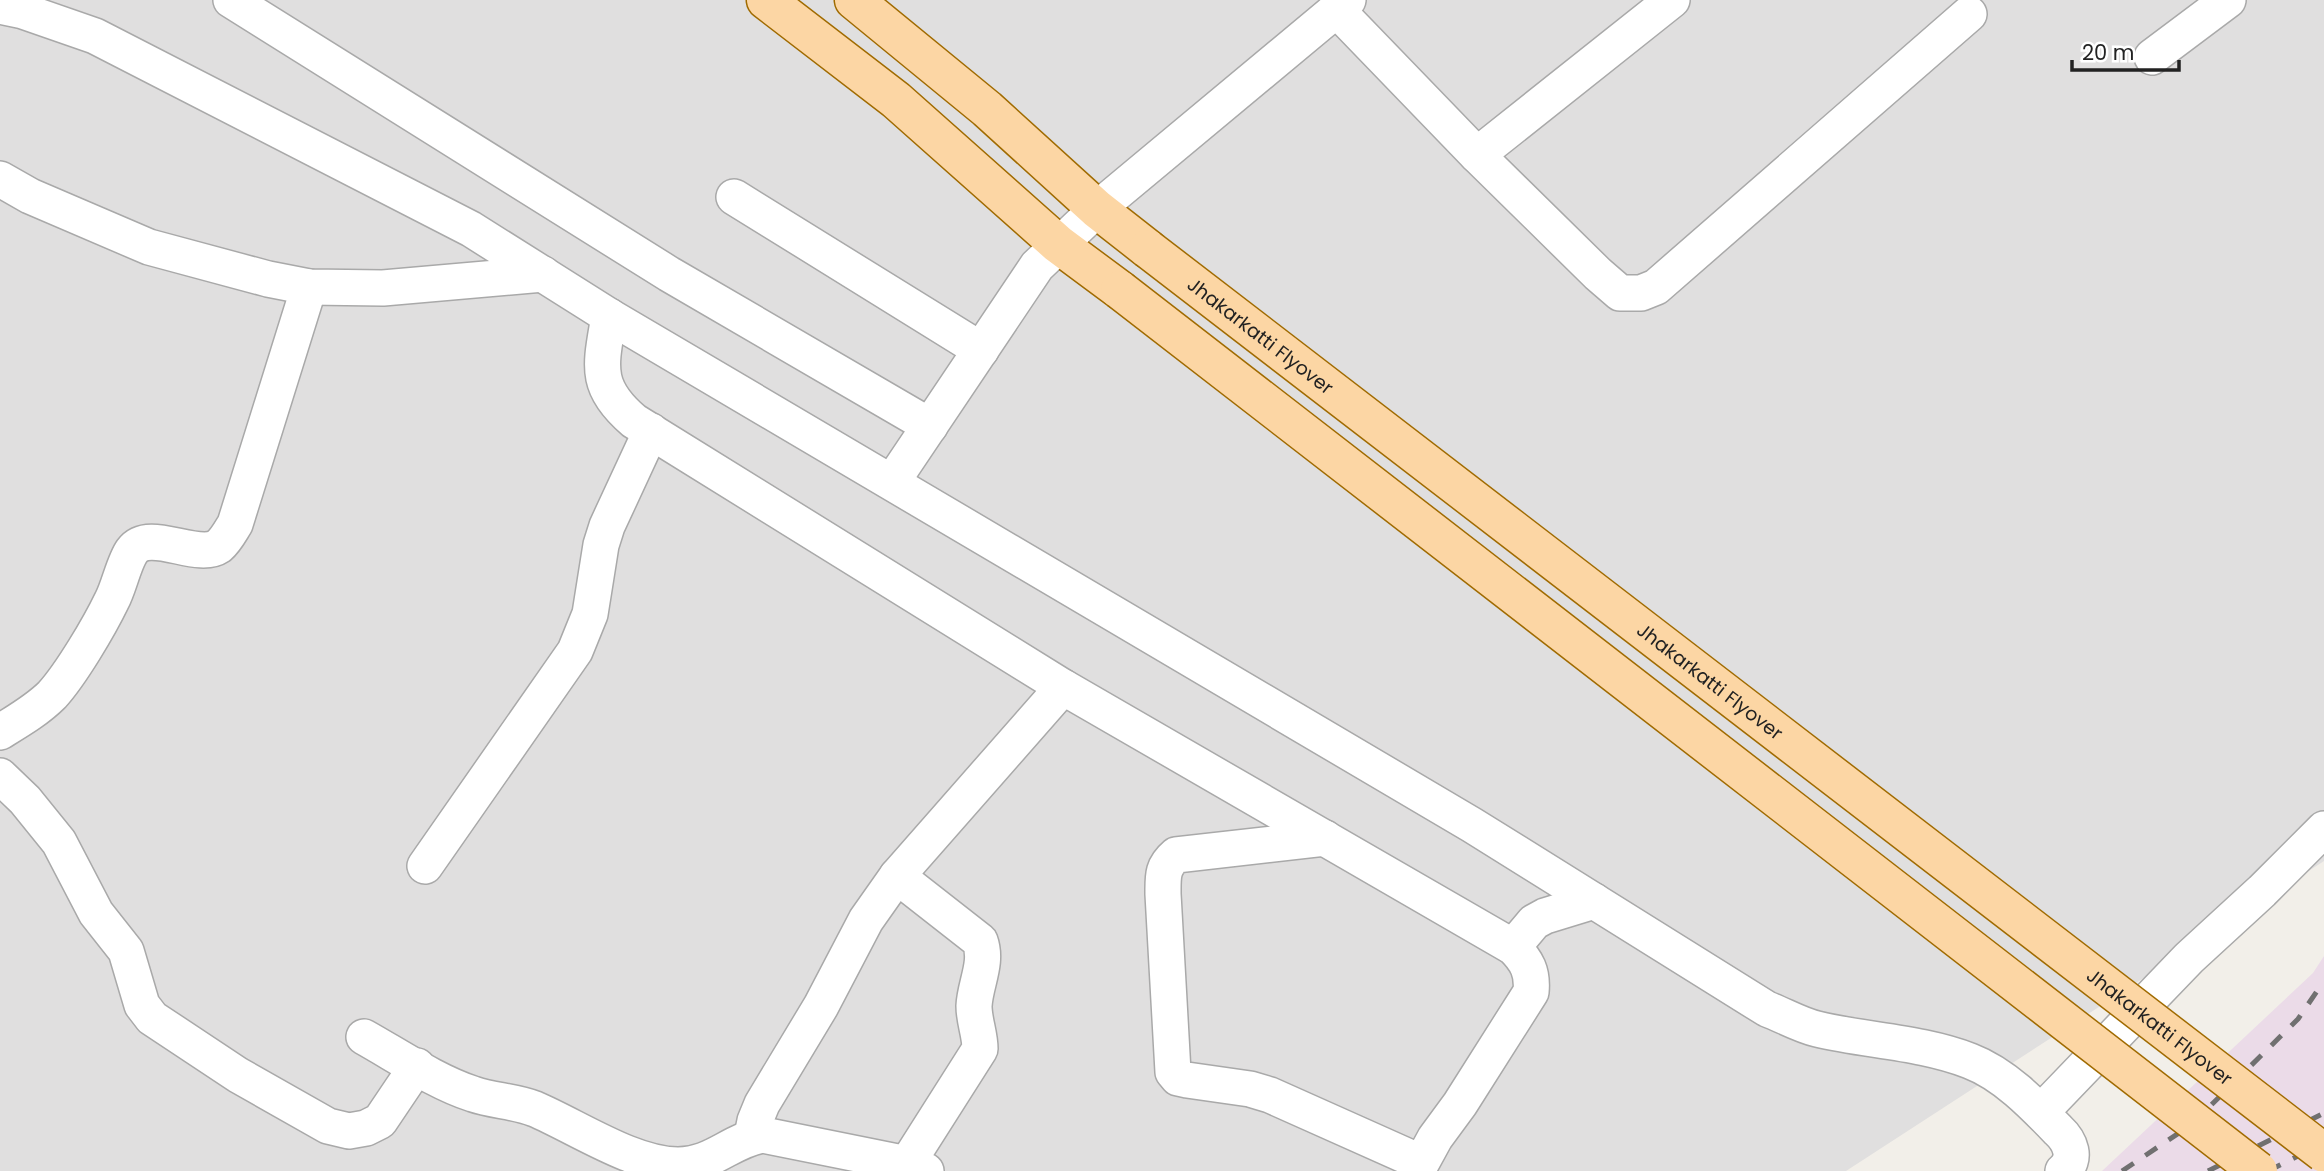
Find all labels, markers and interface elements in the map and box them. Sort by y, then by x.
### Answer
scale bar [2072,28,2179,72]
text: 20 m [2082,38,2135,67]
street label: Jhakarkatti Flyover [1182,271,1339,400]
street label: Jhakarkatti Flyover [1631,616,1789,746]
street label: Jhakarkatti Flyover [2081,962,2238,1092]

